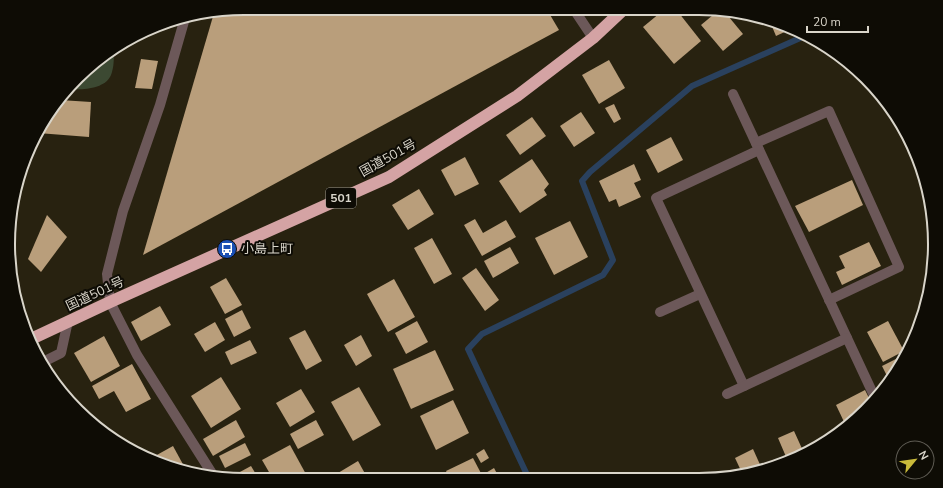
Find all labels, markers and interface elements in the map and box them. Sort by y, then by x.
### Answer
scale bar [807,8,868,34]
text: 20 m [813,14,841,30]
street label: 国道501号 [356,135,420,181]
road number: 501 [326,188,356,208]
bus stop icon: 小島上町 [216,238,238,260]
place label: 小島上町 [241,240,293,258]
street label: 国道501号 [63,273,127,315]
north arrow [895,440,935,480]
text: N [915,448,932,463]

